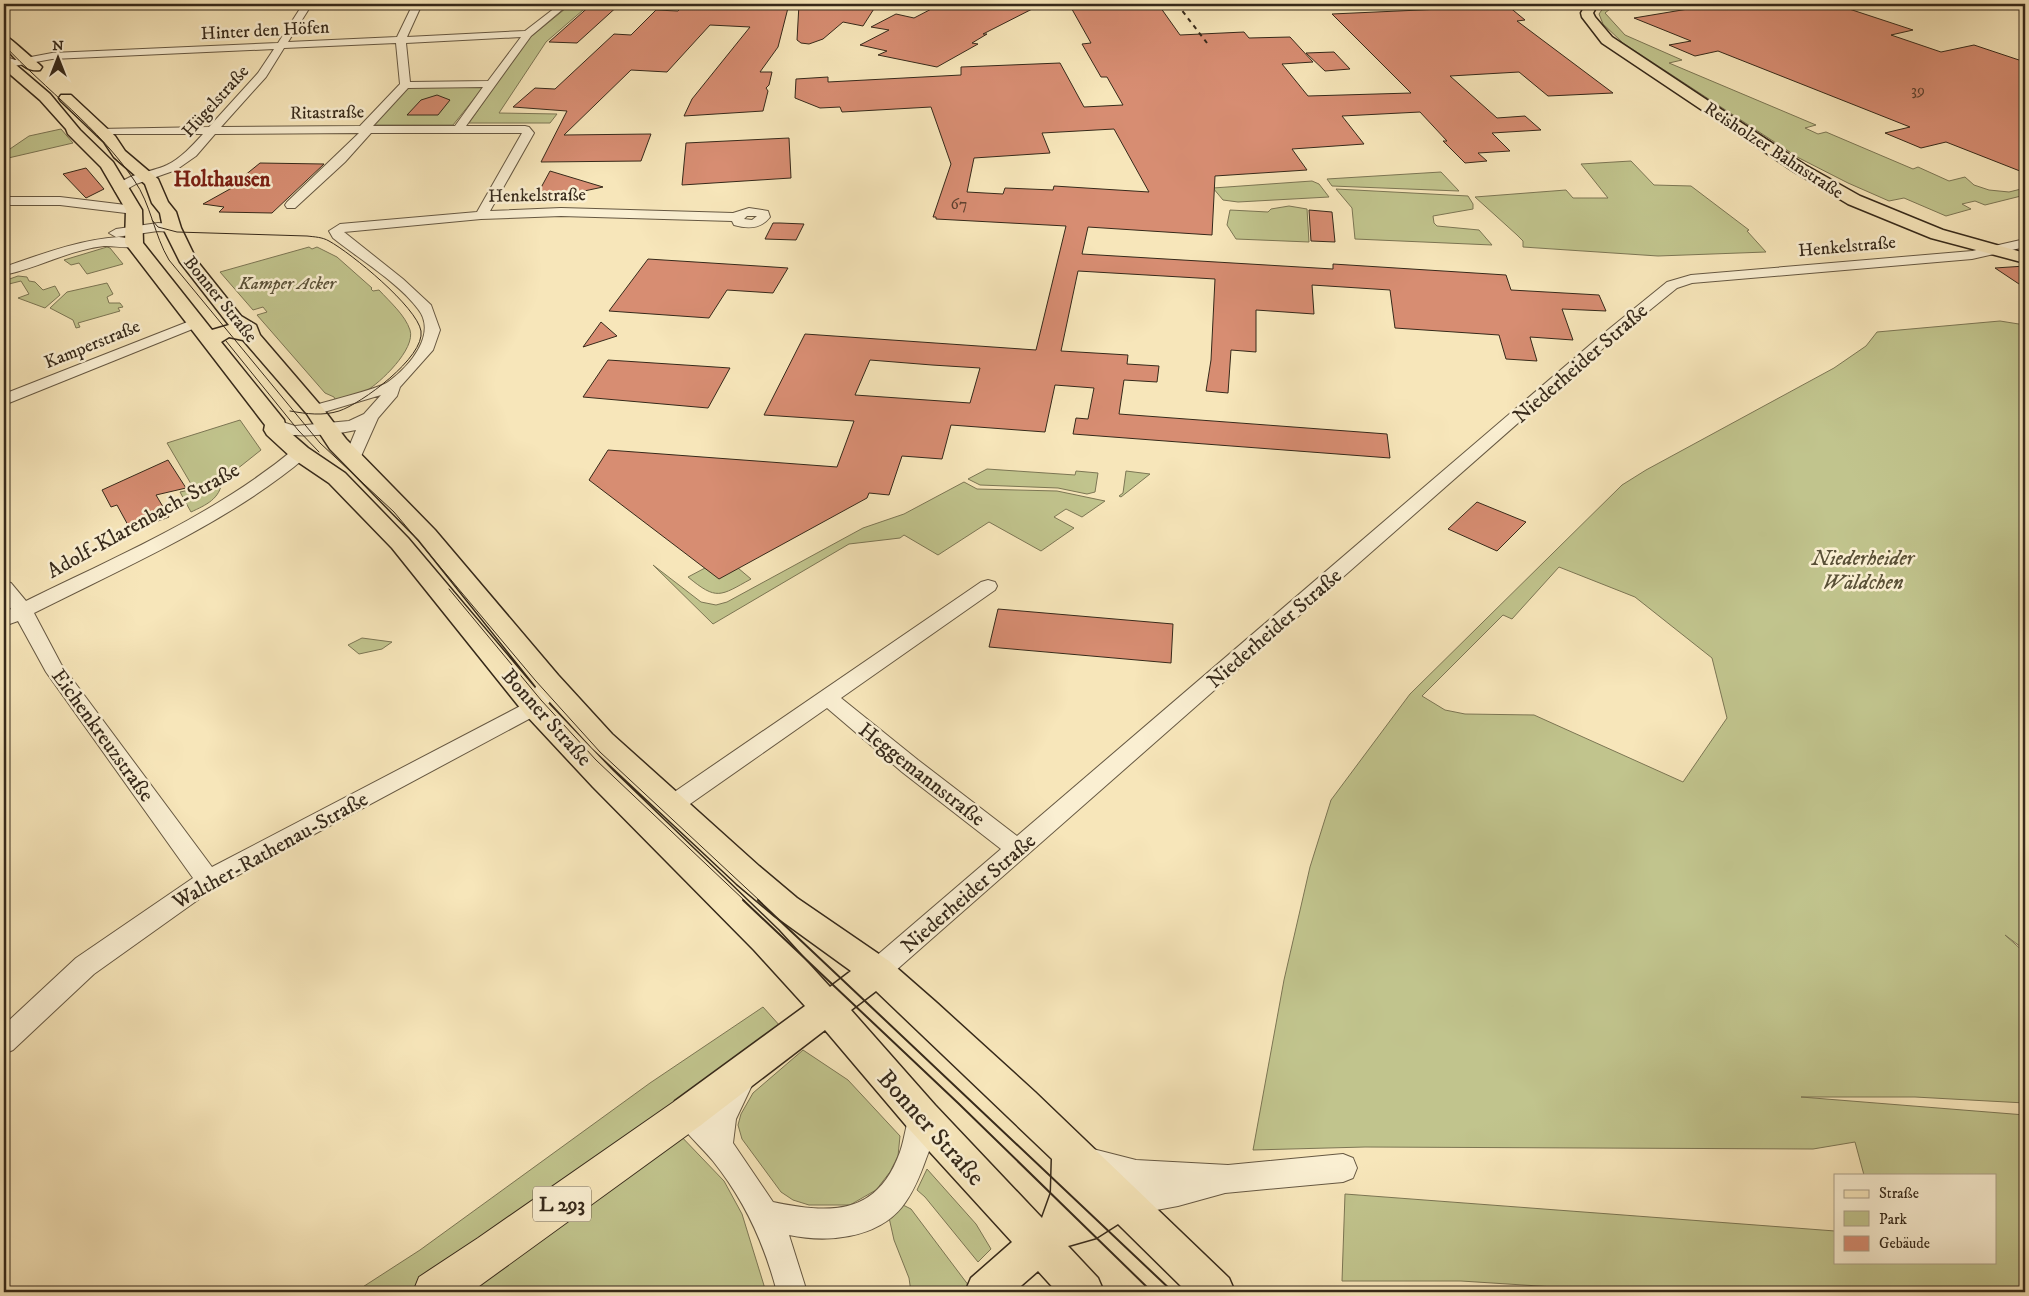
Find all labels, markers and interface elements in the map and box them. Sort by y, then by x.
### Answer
street label: Hinter den Höfen [200,17,330,45]
north arrow [32,32,82,82]
text: N [52,37,64,55]
street label: Hügelstraße [178,61,254,142]
house number: 39 [1911,80,1925,100]
street label: Reisholzer Bahnstraße [1700,98,1847,204]
street label: Ritastraße [290,101,364,125]
district label: Holthausen [173,167,272,193]
street label: Henkelstraße [488,184,586,208]
house number: 67 [951,194,967,214]
street label: Henkelstraße [1797,232,1897,262]
street label: Bonner Straße [179,252,262,347]
park label: Kamper Acker [237,273,337,295]
street label: Niederheider Straße [1508,298,1654,429]
street label: Kamperstraße [41,316,144,374]
street label: Adolf-Klarenbach-Straße [43,457,245,585]
park label: Niederheider Wäldchen [1811,546,1916,596]
street label: Niederheider Straße [1202,563,1348,694]
street label: Eichenkreuzstraße [45,664,159,807]
street label: Bonner Straße [496,664,597,772]
street label: Heggemannstraße [853,717,990,833]
street label: Walther-Rathenau-Straße [167,786,373,916]
street label: Niederheider Straße [896,828,1042,959]
street label: Bonner Straße [871,1064,991,1192]
legend [1834,1174,1996,1264]
text: Straße [1879,1184,1919,1203]
road number: L 293 [533,1186,591,1222]
text: Park [1879,1210,1908,1229]
text: Gebäude [1879,1234,1930,1253]

